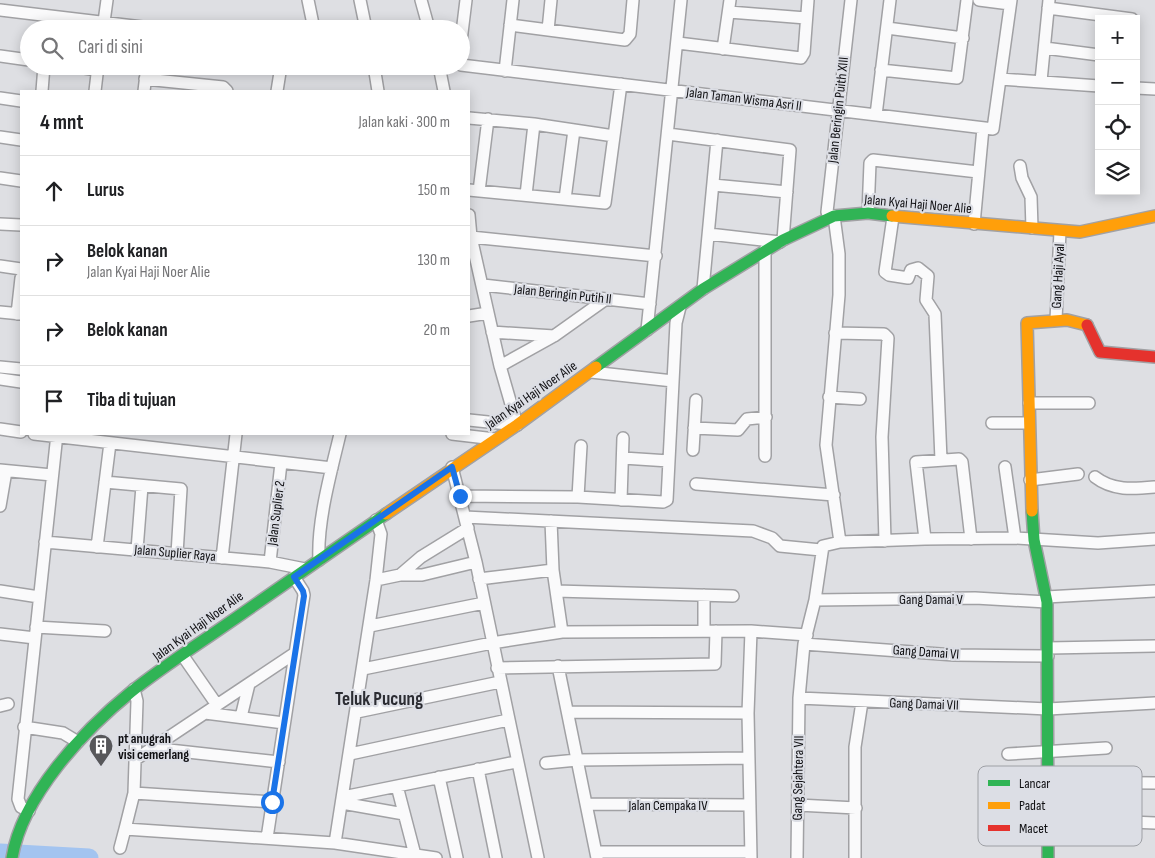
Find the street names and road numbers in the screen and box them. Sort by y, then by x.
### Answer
street label: Jalan Beringin Puith XIII [824,56,852,165]
street label: Jalan Taman Wisma Asri II [684,83,803,115]
street label: Jalan Kyai Haji Noer Alie [863,191,972,217]
street label: Gang Haji Ayal [1048,243,1068,309]
street label: Jalan Beringin Putih II [512,280,613,308]
street label: Jalan Kyai Haji Noer Alie [481,357,580,433]
street label: Jalan Suplier 2 [263,479,288,547]
street label: Jalan Suplier Raya [133,541,216,565]
street label: Jalan Kyai Haji Noer Alie [149,587,247,665]
street label: Gang Damai V [899,591,964,608]
street label: Gang Damai VI [892,641,960,663]
street label: Gang Damai VII [889,694,959,714]
street label: Gang Sejahtera VII [789,735,807,821]
street label: Jalan Cempaka IV [627,797,708,814]

